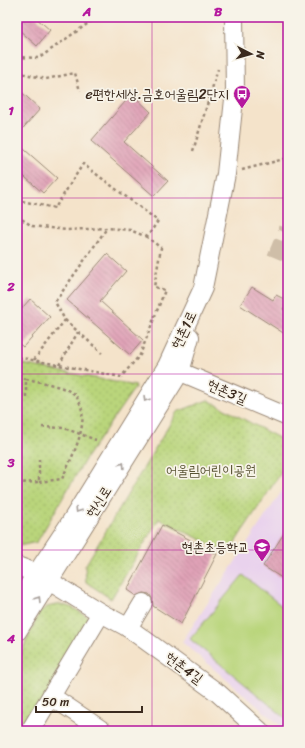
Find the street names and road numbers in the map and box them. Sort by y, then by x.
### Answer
street label: 현촌1로 [164,307,204,353]
street label: 현촌3길 [203,372,252,412]
street label: 현신로 [79,481,119,523]
street label: 현촌4길 [159,645,209,691]

